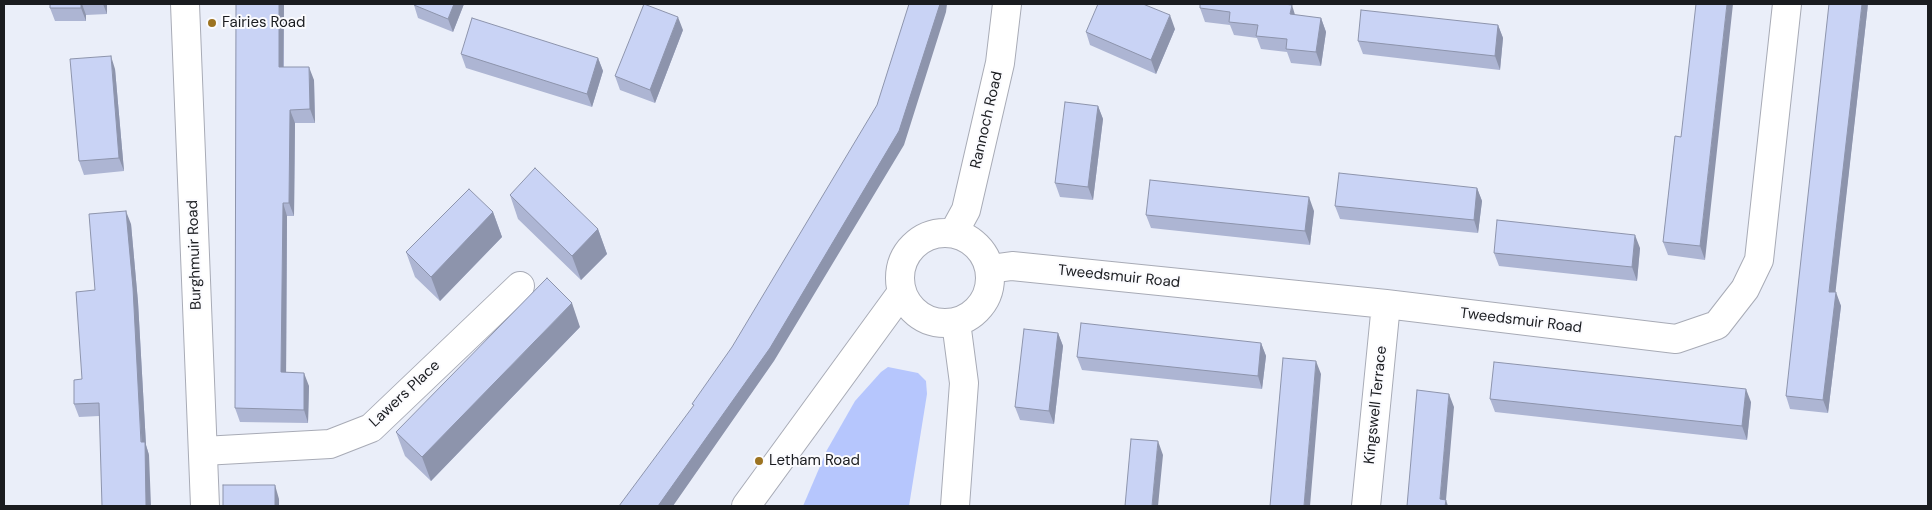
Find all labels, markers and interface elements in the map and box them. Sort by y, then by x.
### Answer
place label: Fairies Road [222,14,305,32]
marker: Fairies Road [206,17,218,29]
street label: Rannoch Road [967,70,1007,170]
street label: Burghmuir Road [184,200,206,310]
street label: Tweedsmuir Road [1057,262,1181,292]
street label: Tweedsmuir Road [1459,305,1583,337]
street label: Kingswell Terrace [1361,345,1391,465]
street label: Lawers Place [366,357,444,431]
place label: Letham Road [769,452,860,470]
marker: Letham Road [753,455,765,467]

